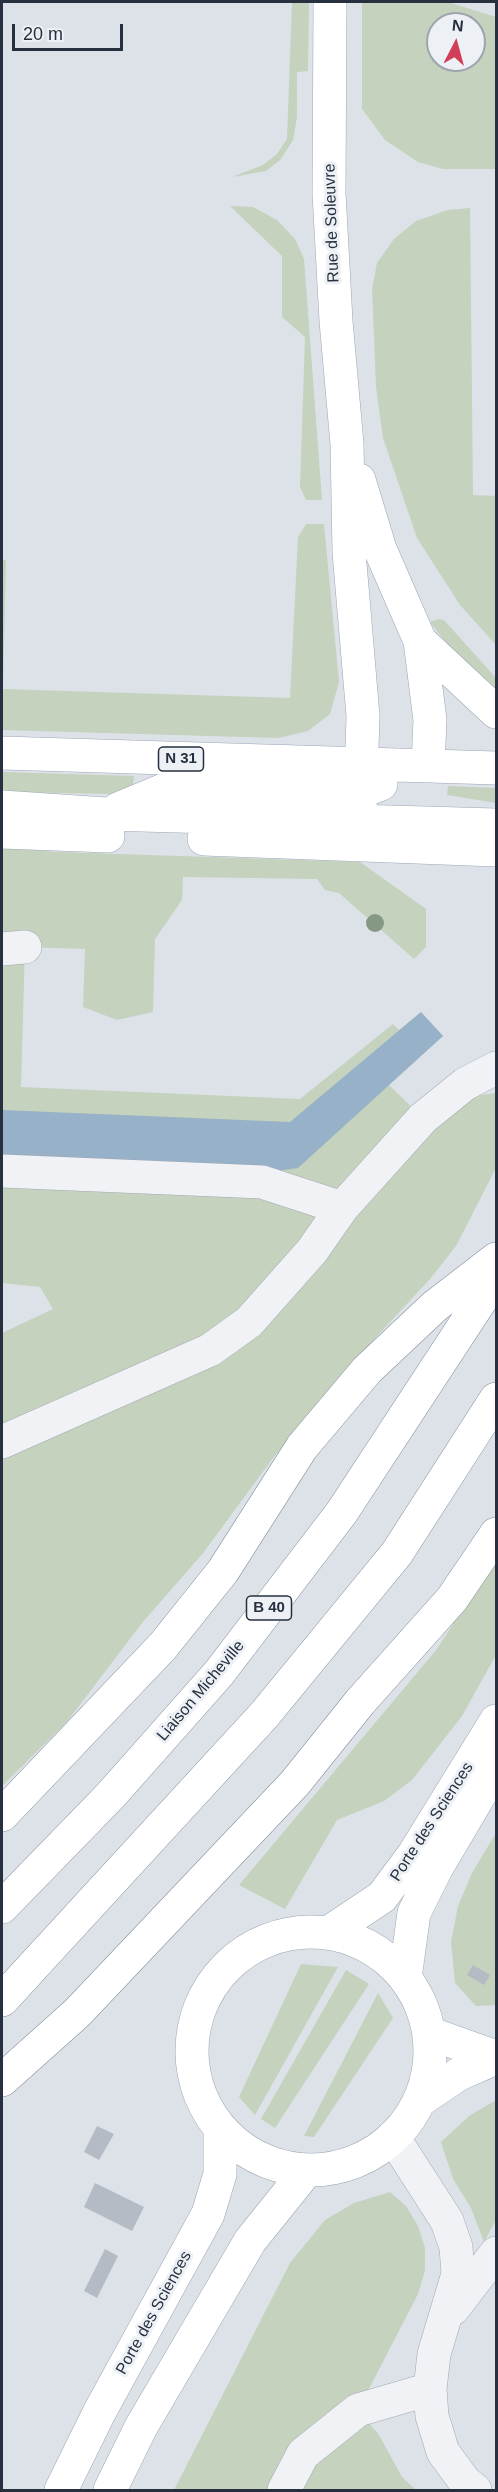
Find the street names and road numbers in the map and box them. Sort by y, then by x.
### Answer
street label: Rue de Soleuvre [320,163,344,283]
road number: N 31 [158,747,204,771]
road number: B 40 [246,1596,292,1620]
street label: Liaison Micheville [153,1637,249,1745]
street label: Porte des Sciences [386,1759,478,1885]
street label: Porte des Sciences [112,2248,196,2378]

